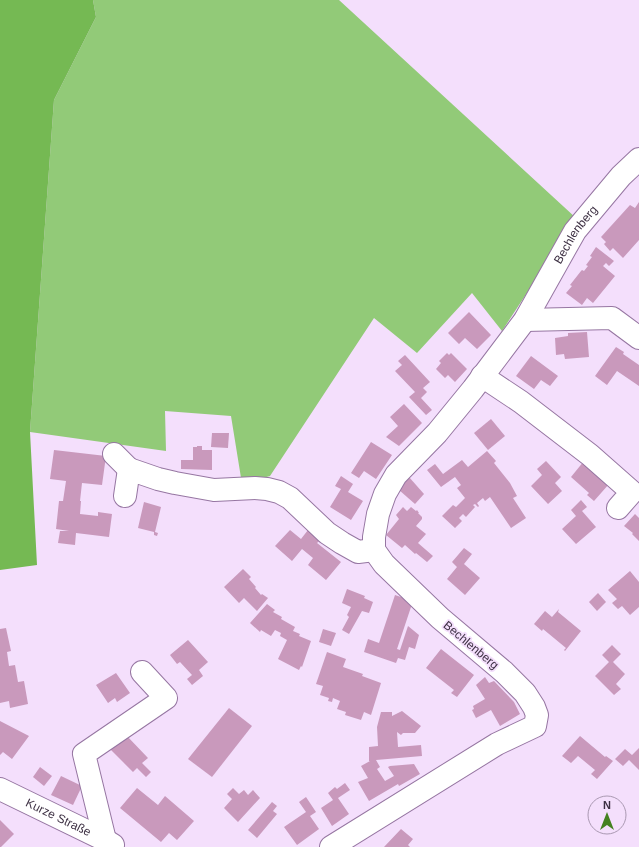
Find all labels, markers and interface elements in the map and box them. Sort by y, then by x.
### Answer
street label: Bechlenberg [551,203,600,266]
street label: Bechlenberg [441,618,501,672]
north arrow [587,795,627,835]
street label: Kurze Straße [24,796,94,839]
text: N [603,799,611,811]

